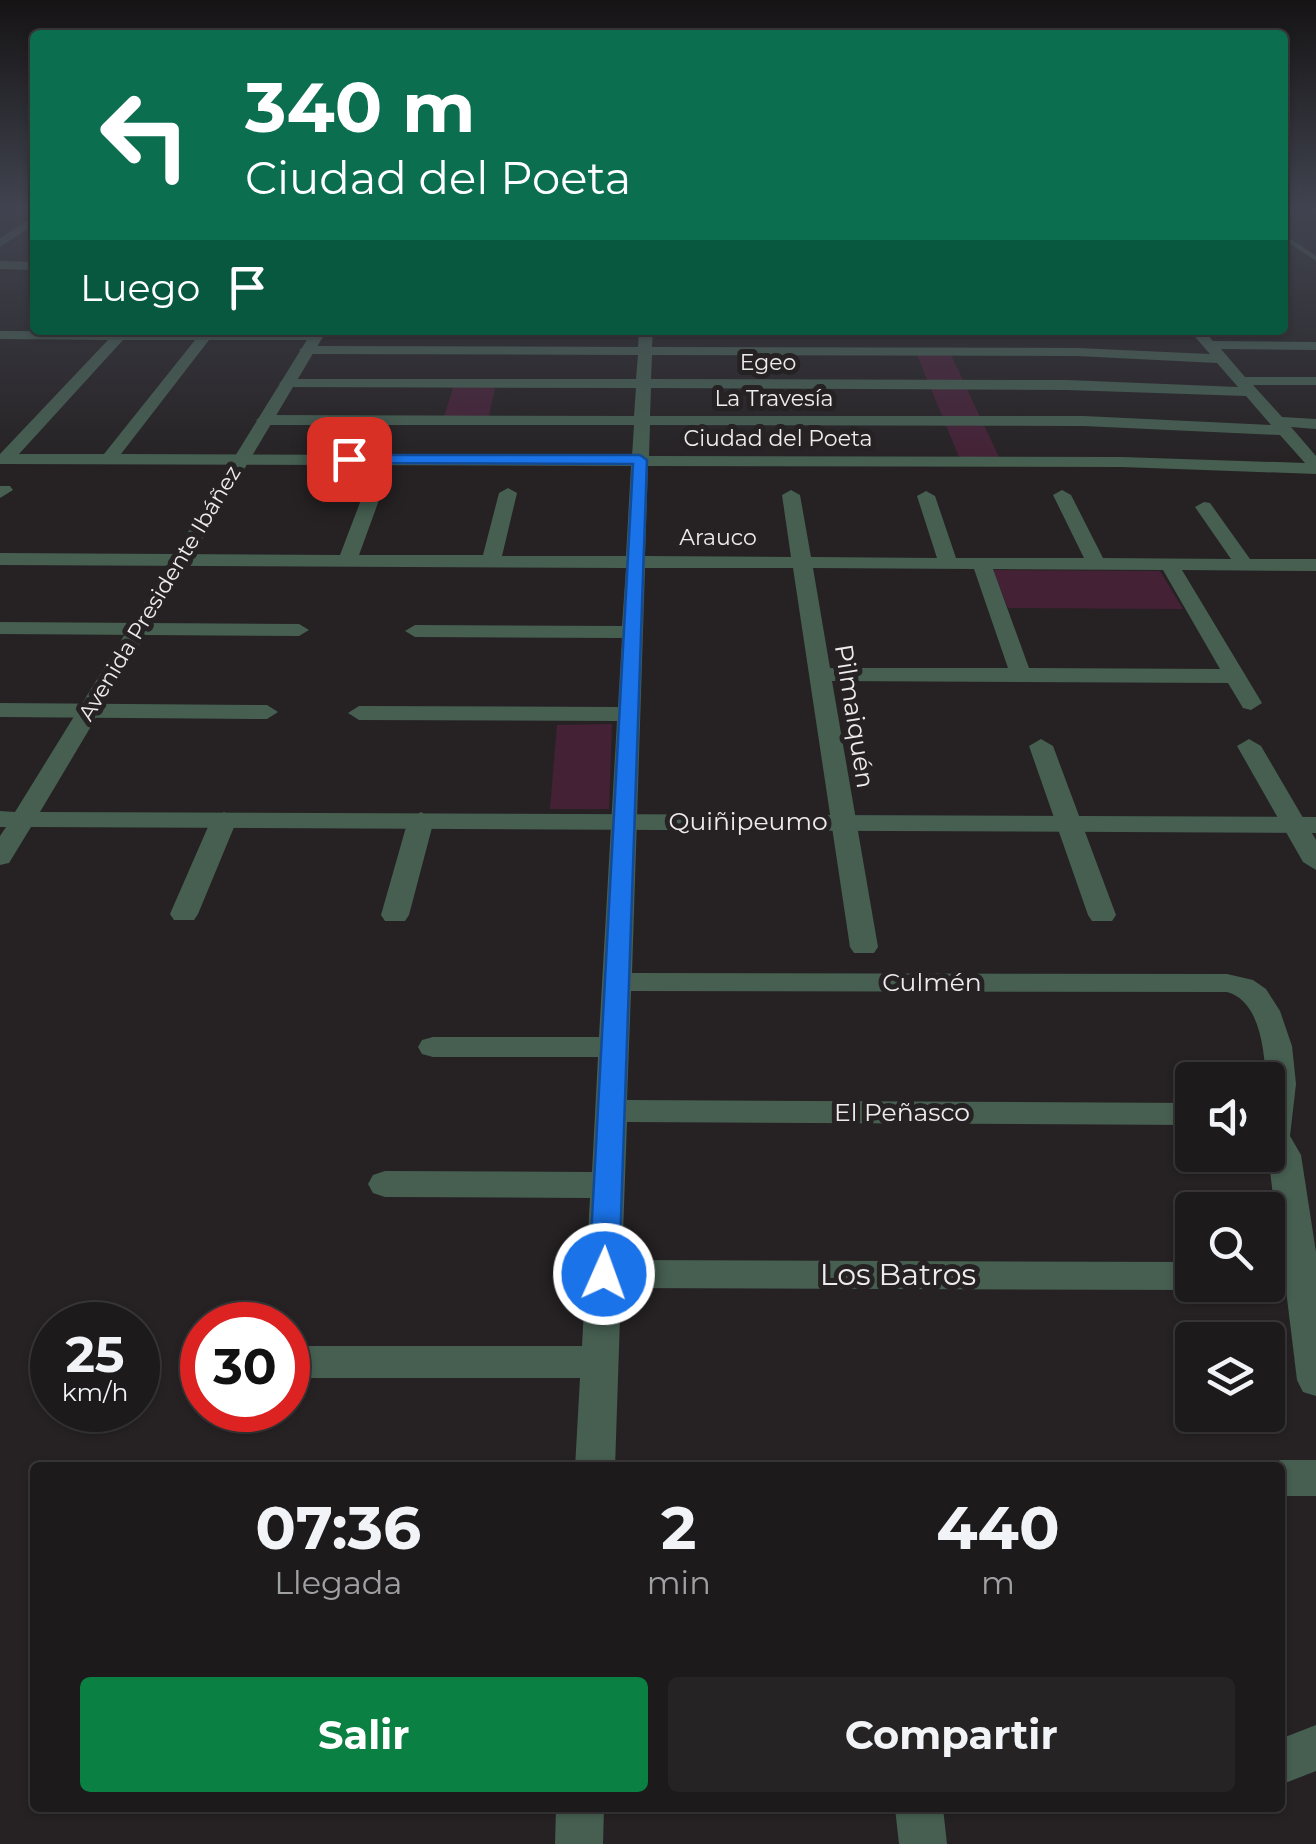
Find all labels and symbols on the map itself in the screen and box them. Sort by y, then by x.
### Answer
street label: Egeo [740,349,796,376]
street label: La Travesía [714,385,834,412]
pin [307,417,392,502]
street label: Ciudad del Poeta [684,425,872,452]
street label: Avenida Presidente Ibáñez [72,461,246,726]
street label: Arauco [679,524,757,551]
street label: Pilmaiquén [829,642,881,790]
street label: Quiñipeumo [668,806,828,836]
street label: Culmén [882,967,982,997]
street label: El Peñasco [834,1097,970,1127]
position arrow [552,1222,656,1326]
street label: Los Batros [820,1256,976,1293]
speed limit sign: 30 [180,1302,310,1432]

